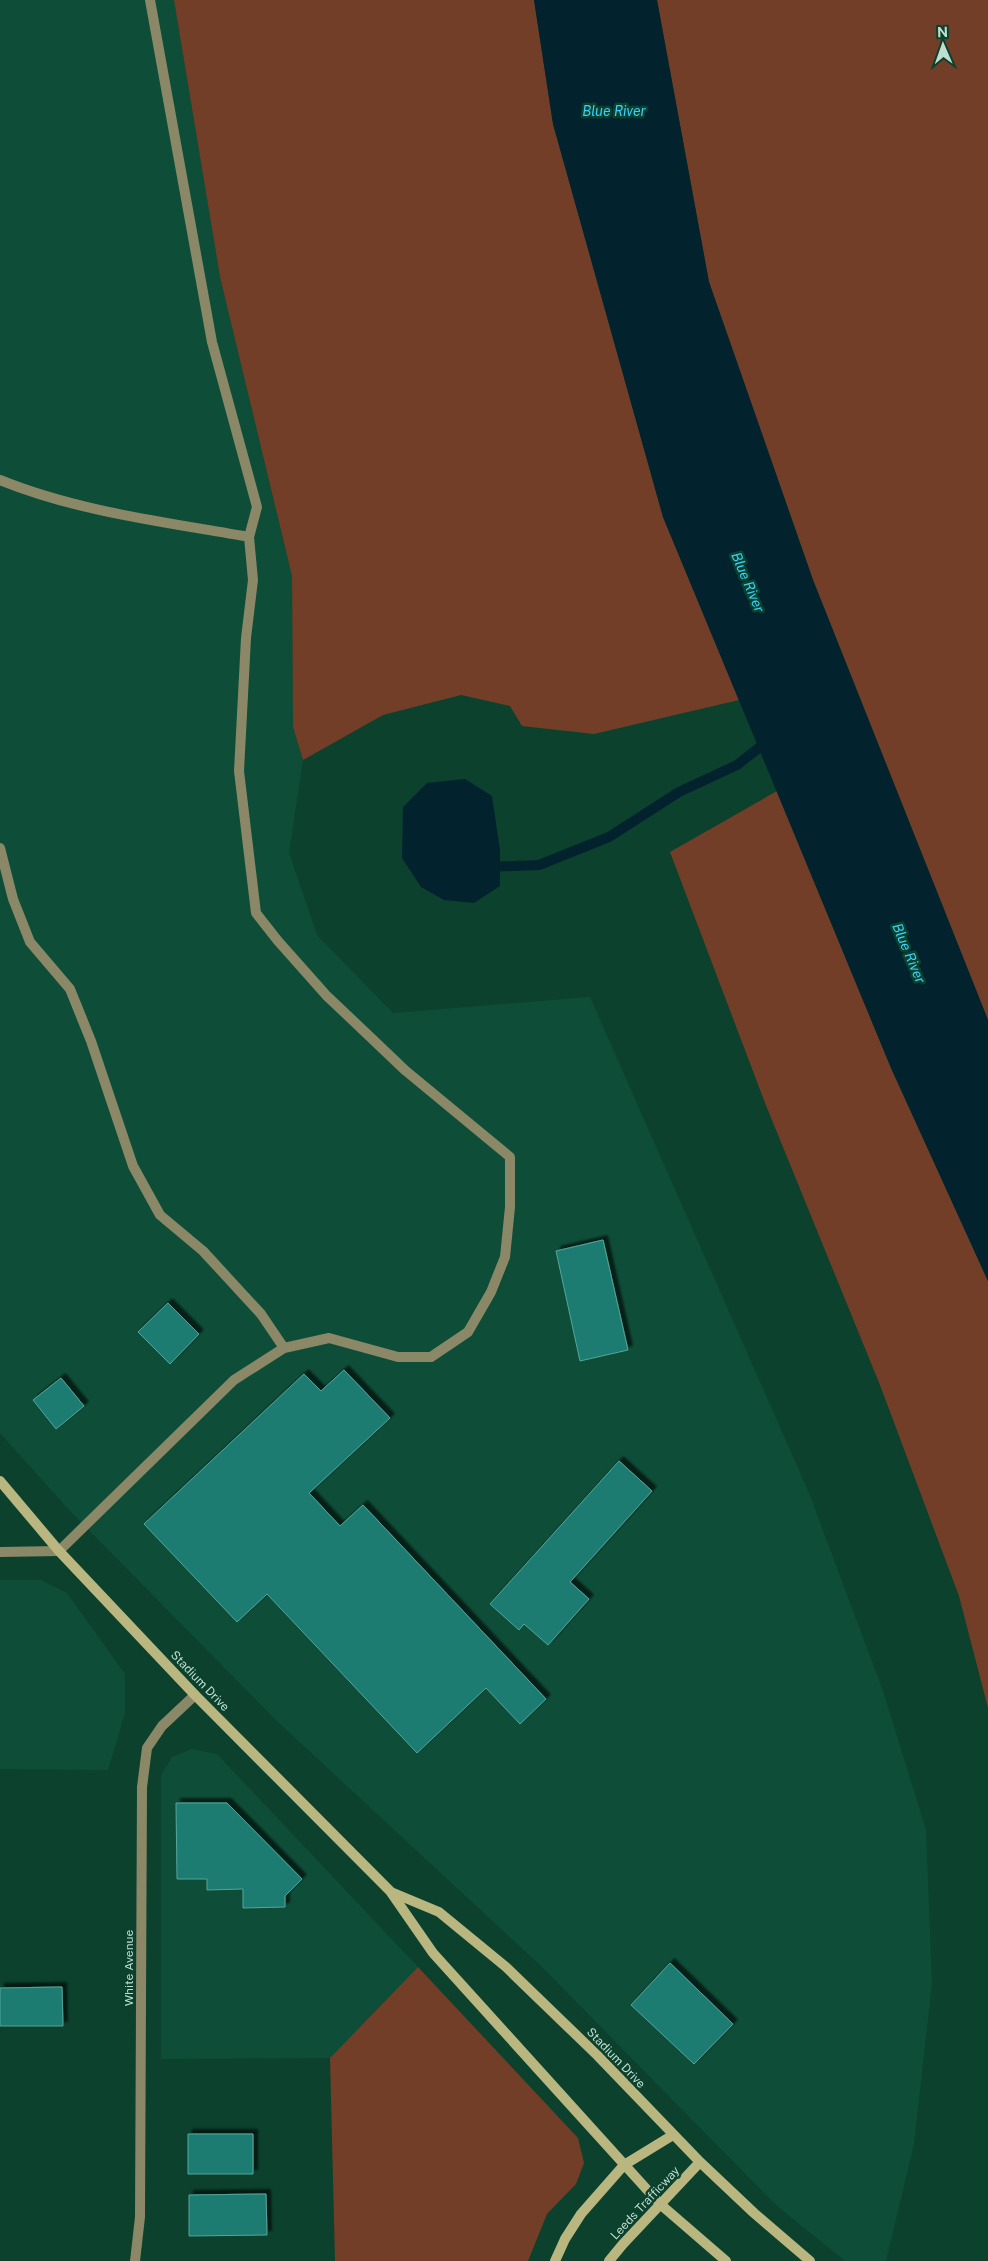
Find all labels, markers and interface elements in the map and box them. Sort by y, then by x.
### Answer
north arrow [918,20,968,70]
text: N [937,24,948,40]
water label: Blue River [582,103,647,119]
water label: Blue River [728,550,768,615]
water label: Blue River [889,921,929,986]
street label: Stadium Drive [168,1648,232,1714]
street label: White Avenue [122,1929,136,2006]
street label: Stadium Drive [584,2025,648,2091]
street label: Leeds Trafficway [608,2163,683,2242]

